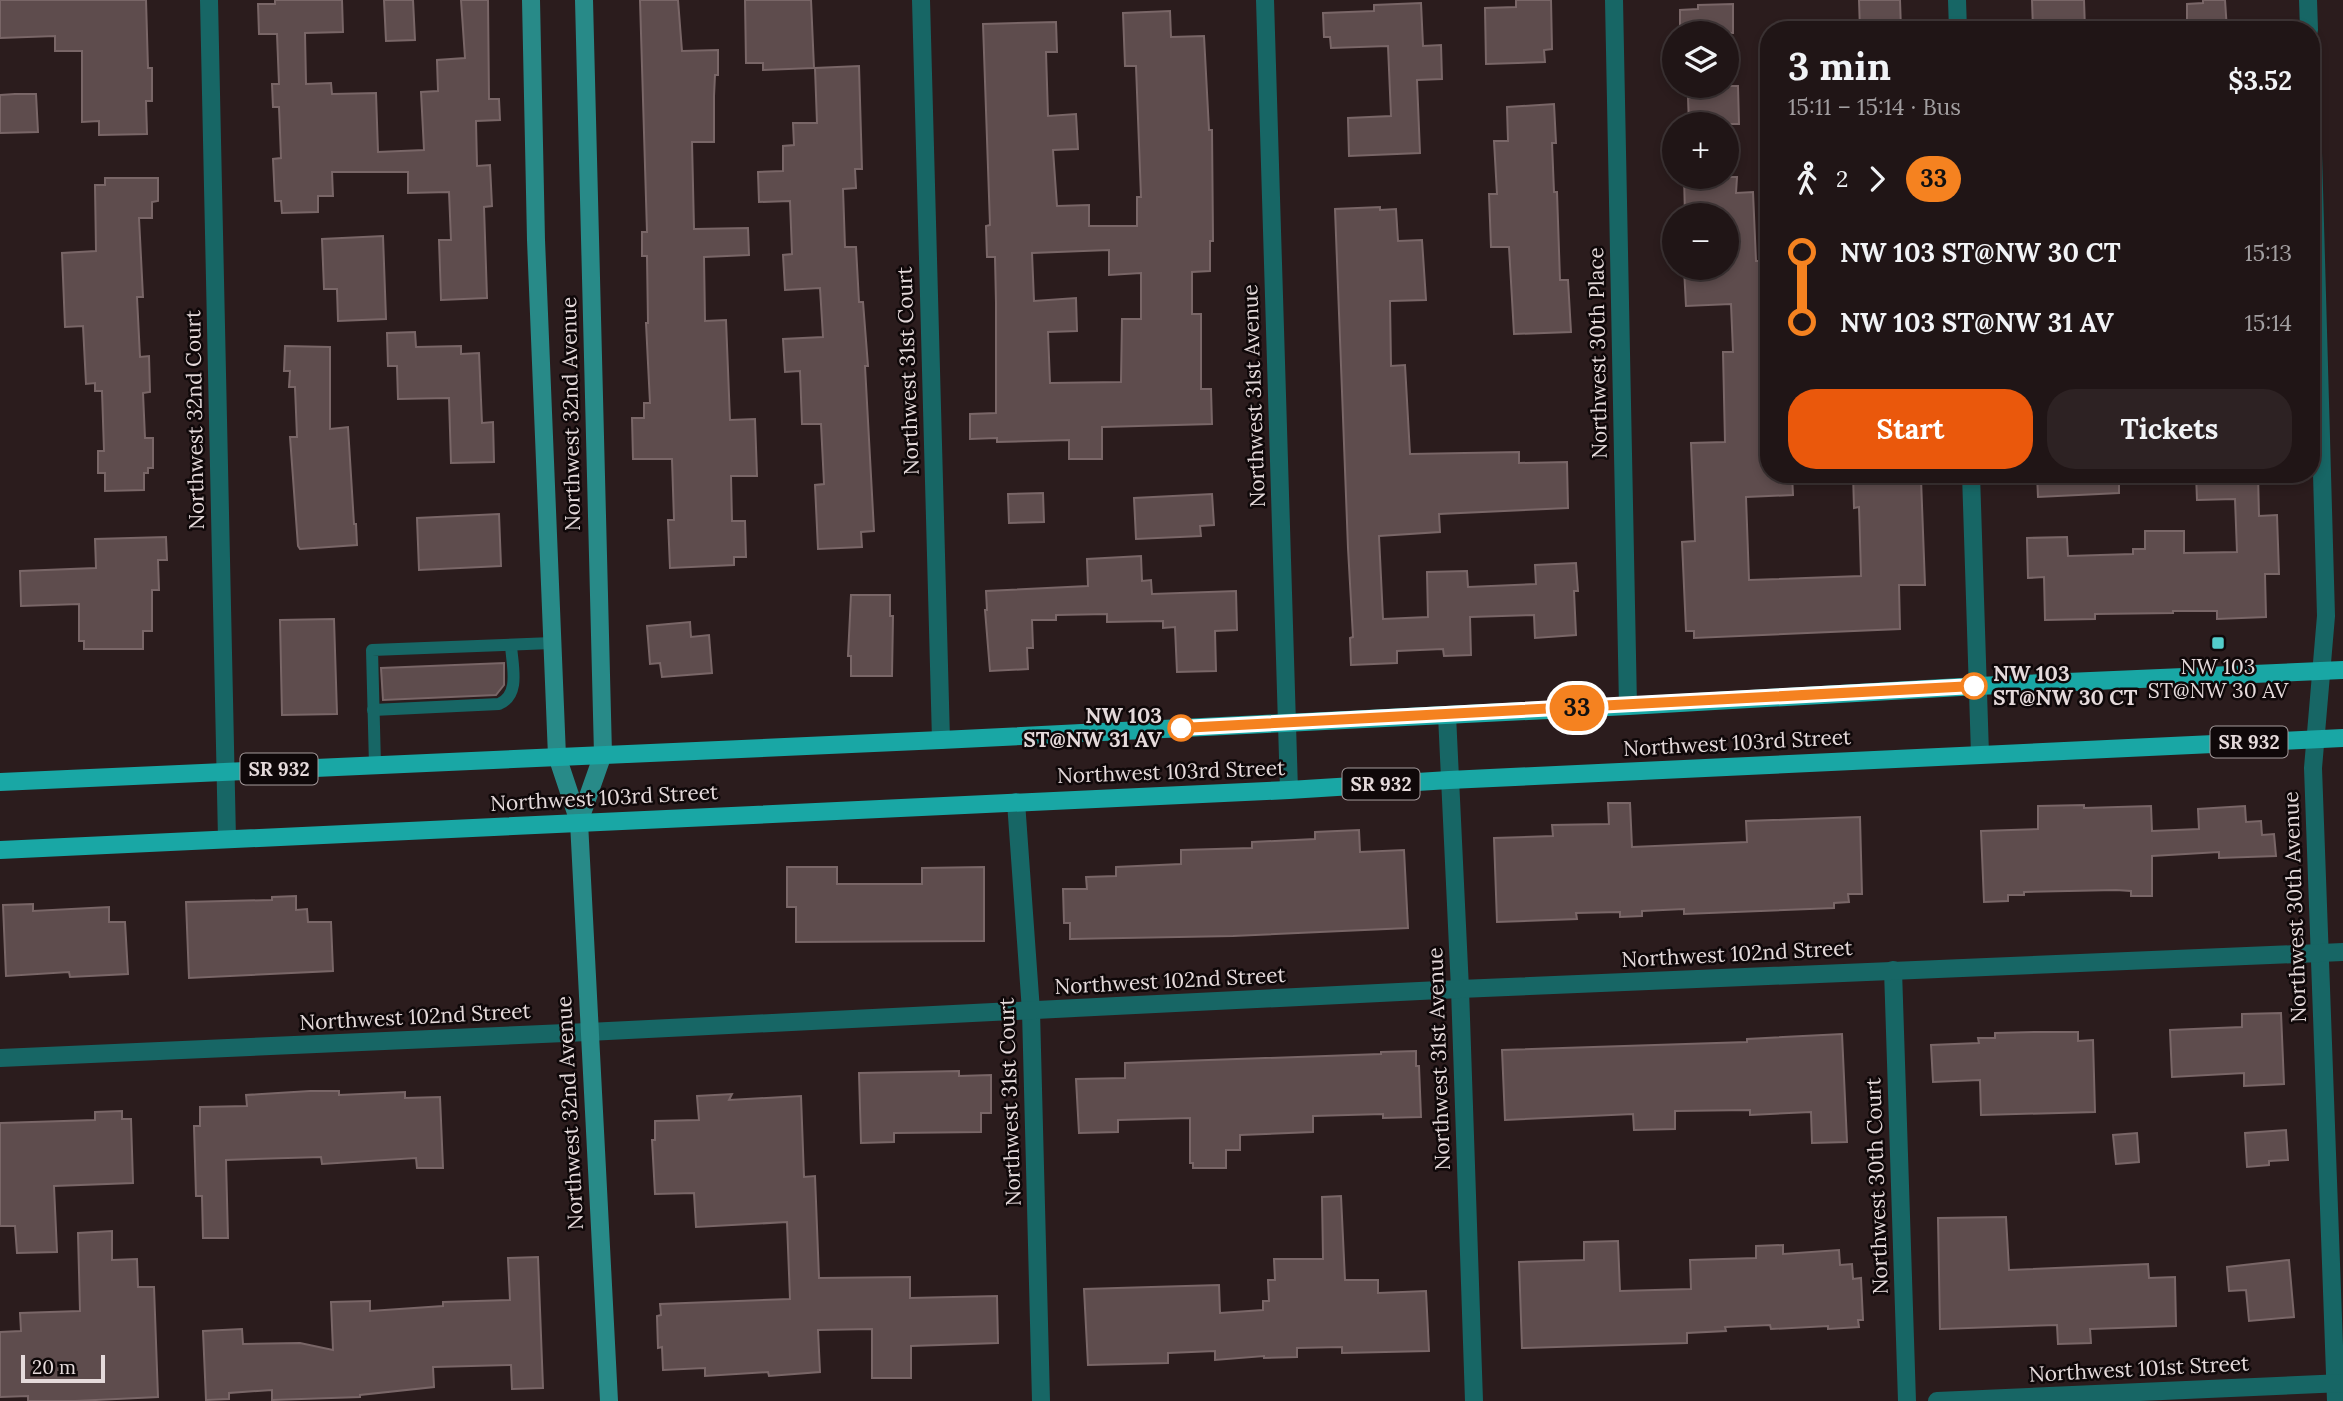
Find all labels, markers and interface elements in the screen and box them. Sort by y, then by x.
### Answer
map controls [1662,21,1739,280]
button: layers [1662,21,1739,98]
text: 3 min [1788,42,1891,90]
text: $3.52 [2228,64,2292,97]
text: 15:11 – 15:14 · Bus [1788,92,1961,121]
button: + [1662,112,1739,189]
icon: walk [1788,160,1826,198]
icon: forward [1858,160,1896,198]
text: 33 [1920,163,1947,194]
text: 2 [1836,164,1848,193]
button: − [1662,203,1739,280]
text: NW 103 ST@NW 30 CT [1840,236,2121,269]
text: 15:13 [2244,238,2292,267]
street label: Northwest 30th Place [1582,247,1613,459]
street label: Northwest 31st Court [890,265,925,476]
street label: Northwest 31st Avenue [1236,284,1271,508]
street label: Northwest 32nd Avenue [555,297,586,531]
text: NW 103 ST@NW 31 AV [1840,306,2114,339]
text: 15:14 [2245,308,2292,337]
street label: Northwest 32nd Court [179,309,210,530]
button: Start [1788,389,2033,469]
button: Tickets [2047,389,2292,469]
marker: NW 103 ST@NW 30 AV [2210,635,2226,651]
place label: NW 103 ST@NW 30 AV [2148,653,2290,704]
place label: NW 103 ST@NW 30 CT [1993,660,2138,711]
marker: NW 103 ST@NW 30 CT [1961,673,1987,699]
line badge: 33 [1546,685,1608,731]
text: 33 [1564,692,1590,723]
place label: NW 103 ST@NW 31 AV [1023,702,1162,753]
marker: NW 103 ST@NW 31 AV [1168,715,1194,741]
street label: Northwest 103rd Street [1622,723,1852,762]
road number: SR 932 [2210,726,2288,758]
road number: SR 932 [240,754,318,784]
street label: Northwest 103rd Street [1056,754,1286,789]
road number: SR 932 [1342,768,1420,800]
street label: Northwest 103rd Street [489,778,719,817]
street label: Northwest 30th Avenue [2277,791,2312,1023]
street label: Northwest 102nd Street [1621,934,1854,973]
street label: Northwest 31st Avenue [1421,947,1456,1171]
street label: Northwest 102nd Street [1054,961,1287,1000]
street label: Northwest 32nd Avenue [550,995,589,1231]
street label: Northwest 31st Court [992,996,1027,1207]
street label: Northwest 102nd Street [299,997,532,1036]
street label: Northwest 30th Court [1859,1076,1894,1295]
street label: Northwest 101st Street [2028,1349,2251,1388]
scale bar [21,1352,105,1384]
text: 20 m [32,1355,76,1379]

